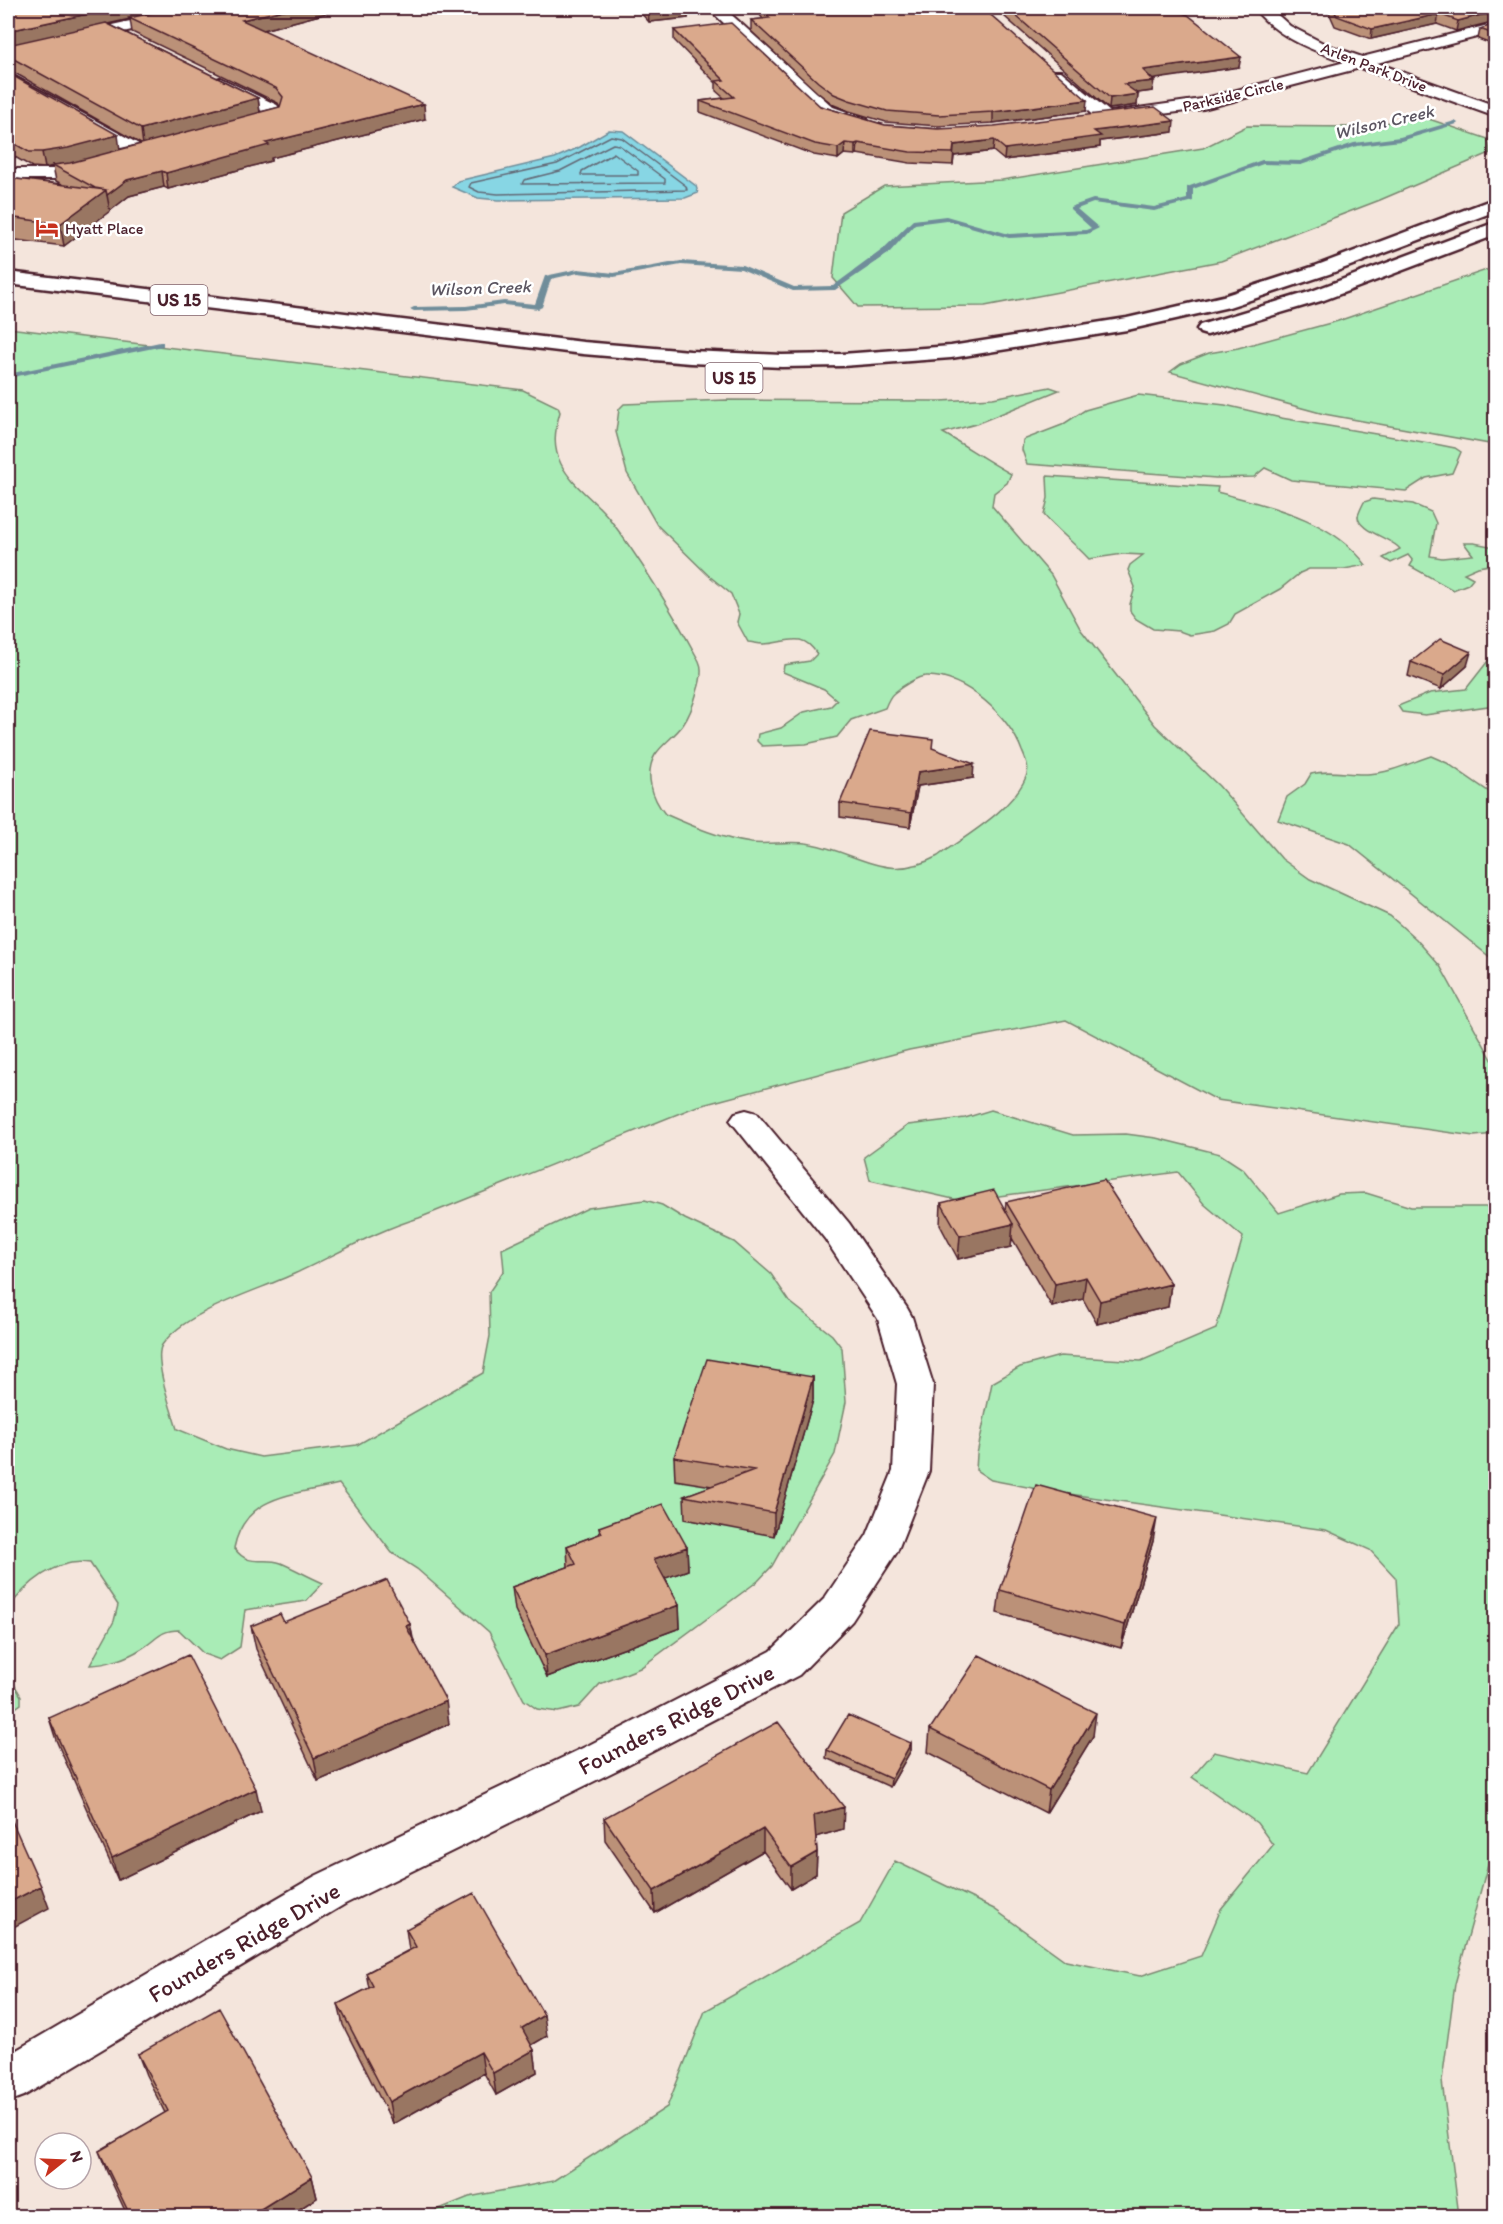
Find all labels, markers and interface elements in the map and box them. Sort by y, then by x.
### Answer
street label: Arlen Park Drive [1318,38,1430,96]
street label: Parkside Circle [1181,74,1285,116]
water label: Wilson Creek [1332,99,1438,144]
hotel icon: Hyatt Place [34,215,60,241]
place label: Hyatt Place [65,219,144,238]
water label: Wilson Creek [429,275,533,301]
road number: US 15 [150,285,207,315]
road number: US 15 [706,363,762,393]
street label: Founders Ridge Drive [573,1657,779,1781]
street label: Founders Ridge Drive [143,1875,345,2009]
north arrow [33,2131,93,2191]
text: N [66,2148,87,2165]

